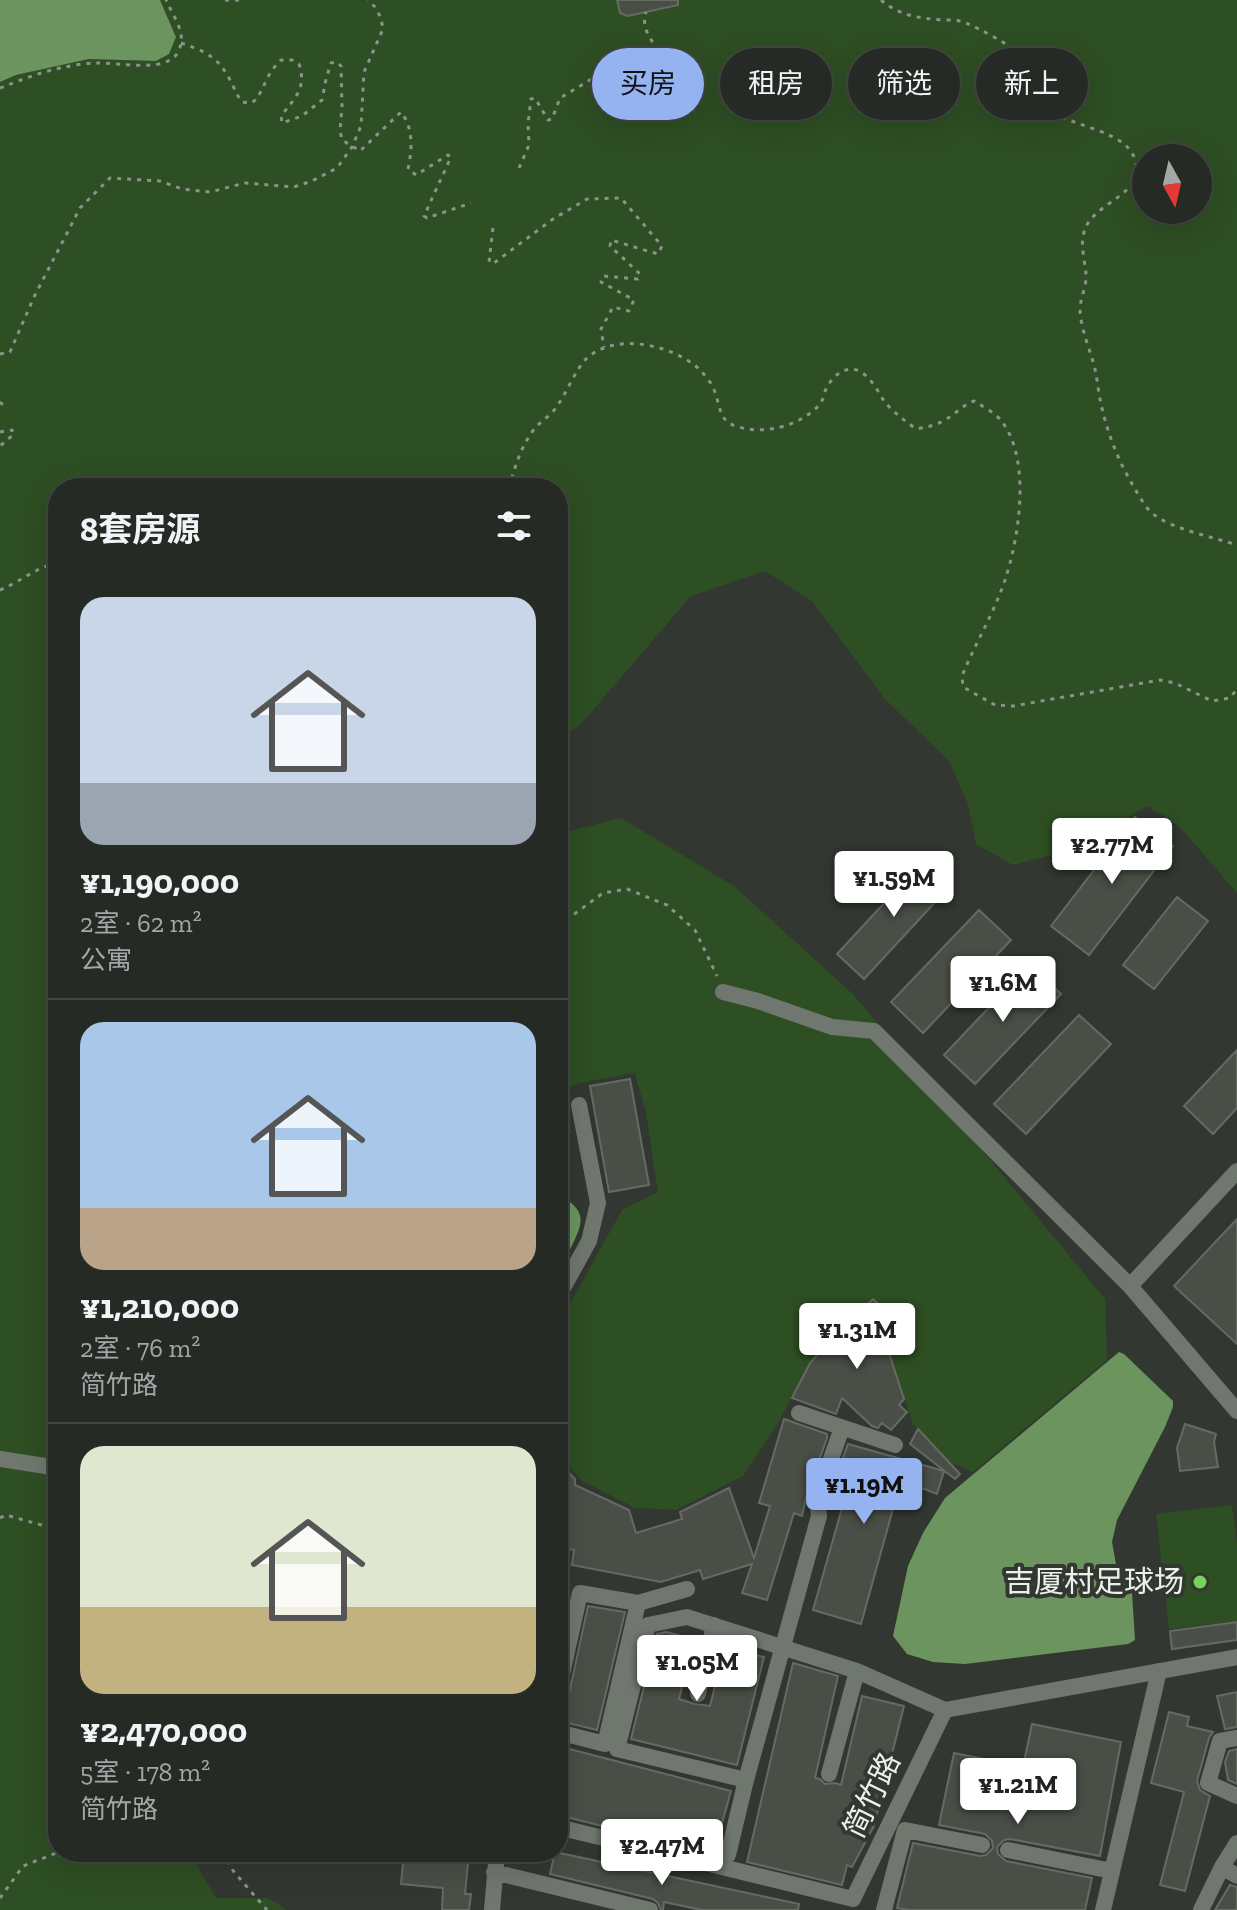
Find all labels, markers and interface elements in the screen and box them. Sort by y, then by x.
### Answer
chip: 买房 [592,48,704,120]
chip: 租房 [720,48,832,120]
chip: 筛选 [848,48,960,120]
chip: 新上 [976,48,1088,120]
north arrow [1132,144,1212,224]
map controls [1132,144,1212,224]
icon: filters [492,504,536,548]
text: 8套房源 [80,509,200,550]
icon: home [236,649,380,793]
pin: ¥2.77M [1047,818,1177,886]
text: ¥2.77M [1070,828,1154,860]
pin: ¥1.59M [829,851,959,919]
text: ¥1,190,000 [80,861,239,902]
text: ¥1.59M [853,861,935,893]
text: 2室 · 62 m² [80,907,201,939]
text: 公寓 [80,944,132,976]
pin: ¥1.6M [947,956,1059,1024]
text: ¥1.6M [969,966,1037,998]
icon: home [236,1074,380,1218]
text: ¥1,210,000 [80,1286,239,1327]
pin: ¥1.31M [792,1303,922,1371]
text: ¥1.31M [817,1313,897,1345]
text: 2室 · 76 m² [80,1332,200,1364]
text: 简竹路 [80,1369,158,1401]
pin: ¥1.19M [799,1458,929,1526]
text: ¥1.19M [824,1468,904,1500]
icon: home [236,1498,380,1642]
place label: 吉厦村足球场 [1004,1564,1184,1600]
marker: 吉厦村足球场 [1191,1573,1209,1591]
pin: ¥1.05M [632,1635,762,1703]
text: ¥1.05M [655,1645,739,1677]
text: ¥2,470,000 [80,1710,247,1751]
street label: 简竹路 [836,1747,908,1843]
text: 5室 · 178 m² [80,1756,210,1788]
pin: ¥1.21M [953,1758,1083,1826]
text: ¥1.21M [978,1768,1058,1800]
text: 简竹路 [80,1793,158,1825]
pin: ¥2.47M [597,1819,727,1887]
text: ¥2.47M [619,1829,705,1861]

